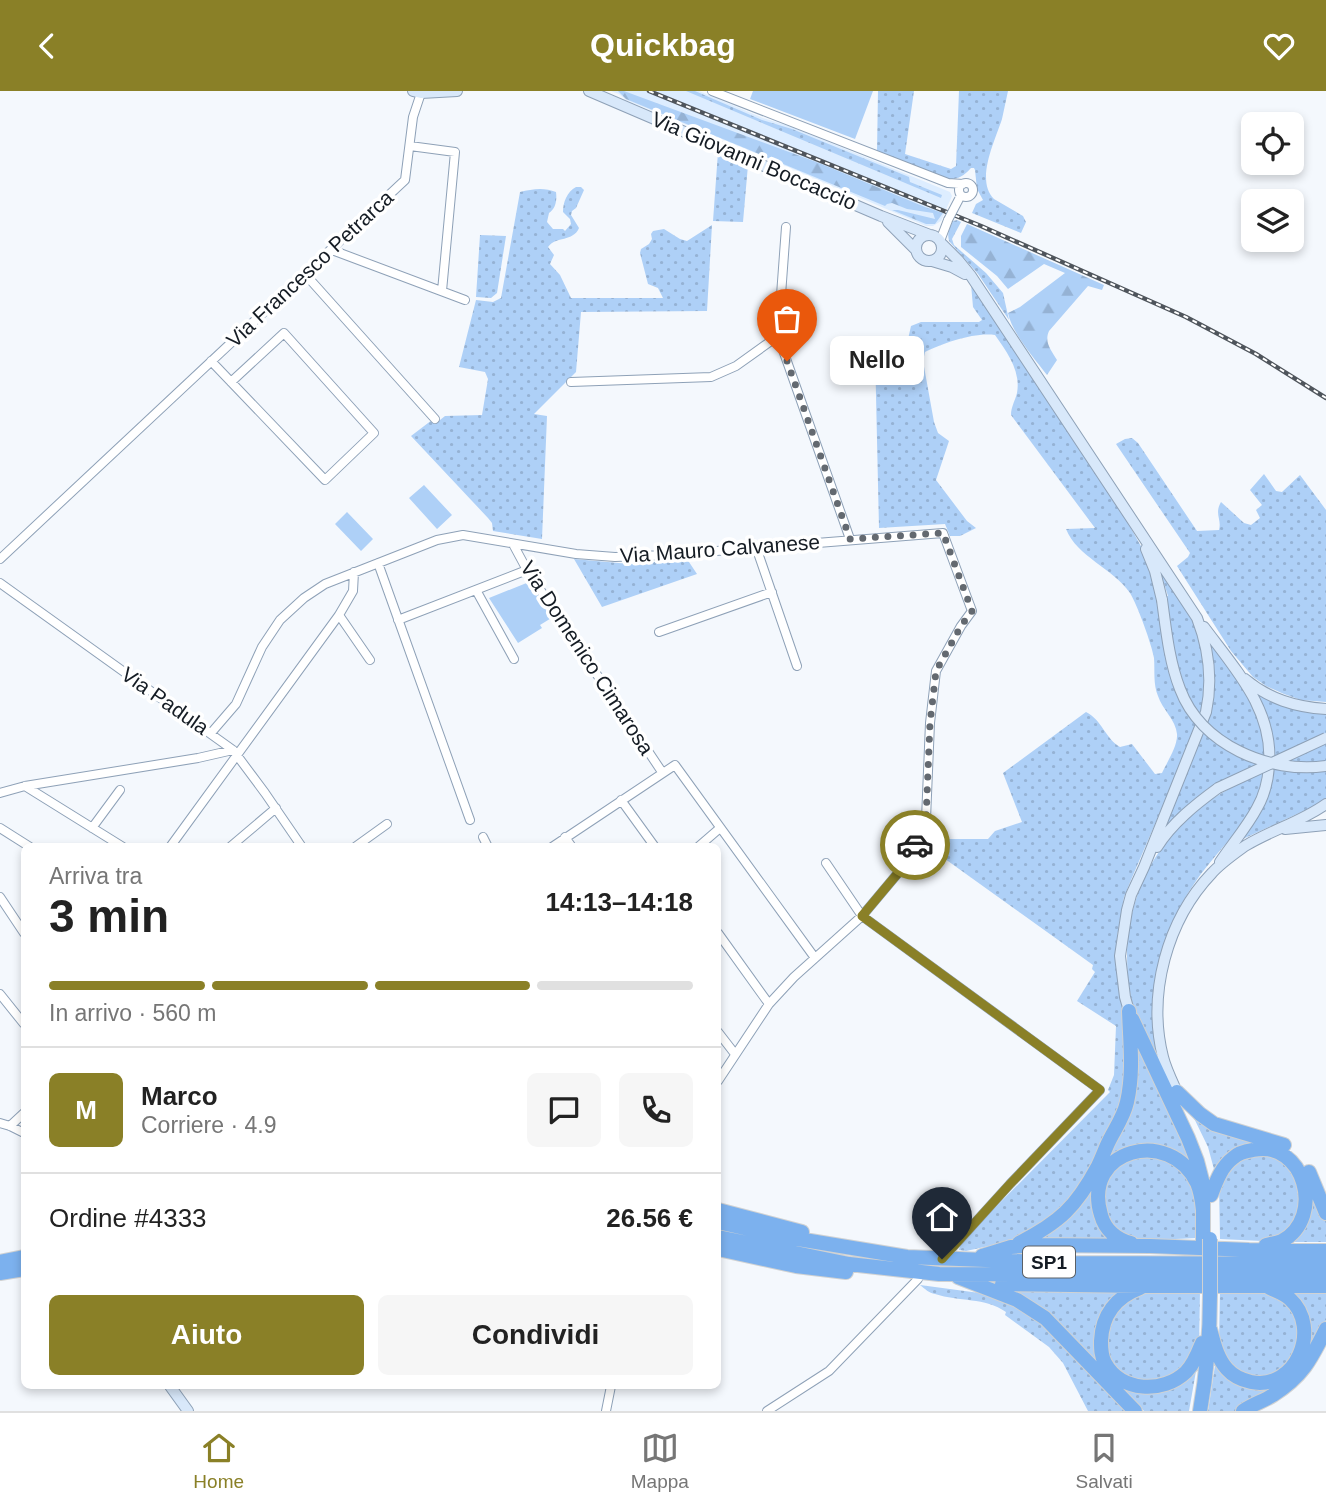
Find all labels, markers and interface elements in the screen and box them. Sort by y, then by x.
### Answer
icon: back [28,27,66,65]
text: Quickbag [590,27,736,63]
icon: heart [1260,27,1298,65]
street label: Via Giovanni Boccaccio [648,107,860,214]
map controls [1241,112,1304,252]
button: locate [1241,112,1304,175]
street label: Via Francesco Petrarca [222,185,398,352]
button: layers [1241,189,1304,252]
pin [757,289,817,361]
icon: bag [768,300,806,338]
callout: Nello [829,337,924,385]
text: Nello [849,347,905,373]
street label: Via Mauro Calvanese [619,530,821,567]
street label: Via Domenico Cimarosa [516,557,659,759]
street label: Via Padula [117,662,214,739]
courier [880,810,950,880]
icon: car [896,826,934,864]
text: Arriva tra [49,863,142,889]
text: 14:13–14:18 [546,887,693,917]
text: 3 min [49,890,169,942]
text: In arrivo · 560 m [49,1000,216,1026]
button: chat [527,1073,601,1147]
button: phone [619,1073,693,1147]
text: Marco [141,1081,218,1111]
text: M [75,1095,97,1125]
text: Corriere · 4.9 [141,1112,276,1138]
pin [912,1187,972,1259]
icon: home [923,1198,961,1236]
text: Ordine #4333 [49,1203,207,1233]
text: 26.56 € [606,1203,693,1233]
road number: SP1 [1023,1247,1075,1277]
button: Aiuto [49,1295,364,1375]
button: Condividi [378,1295,693,1375]
tab: Home [193,1429,244,1493]
tab: Mappa [631,1429,689,1493]
tab: Salvati [1076,1429,1133,1493]

